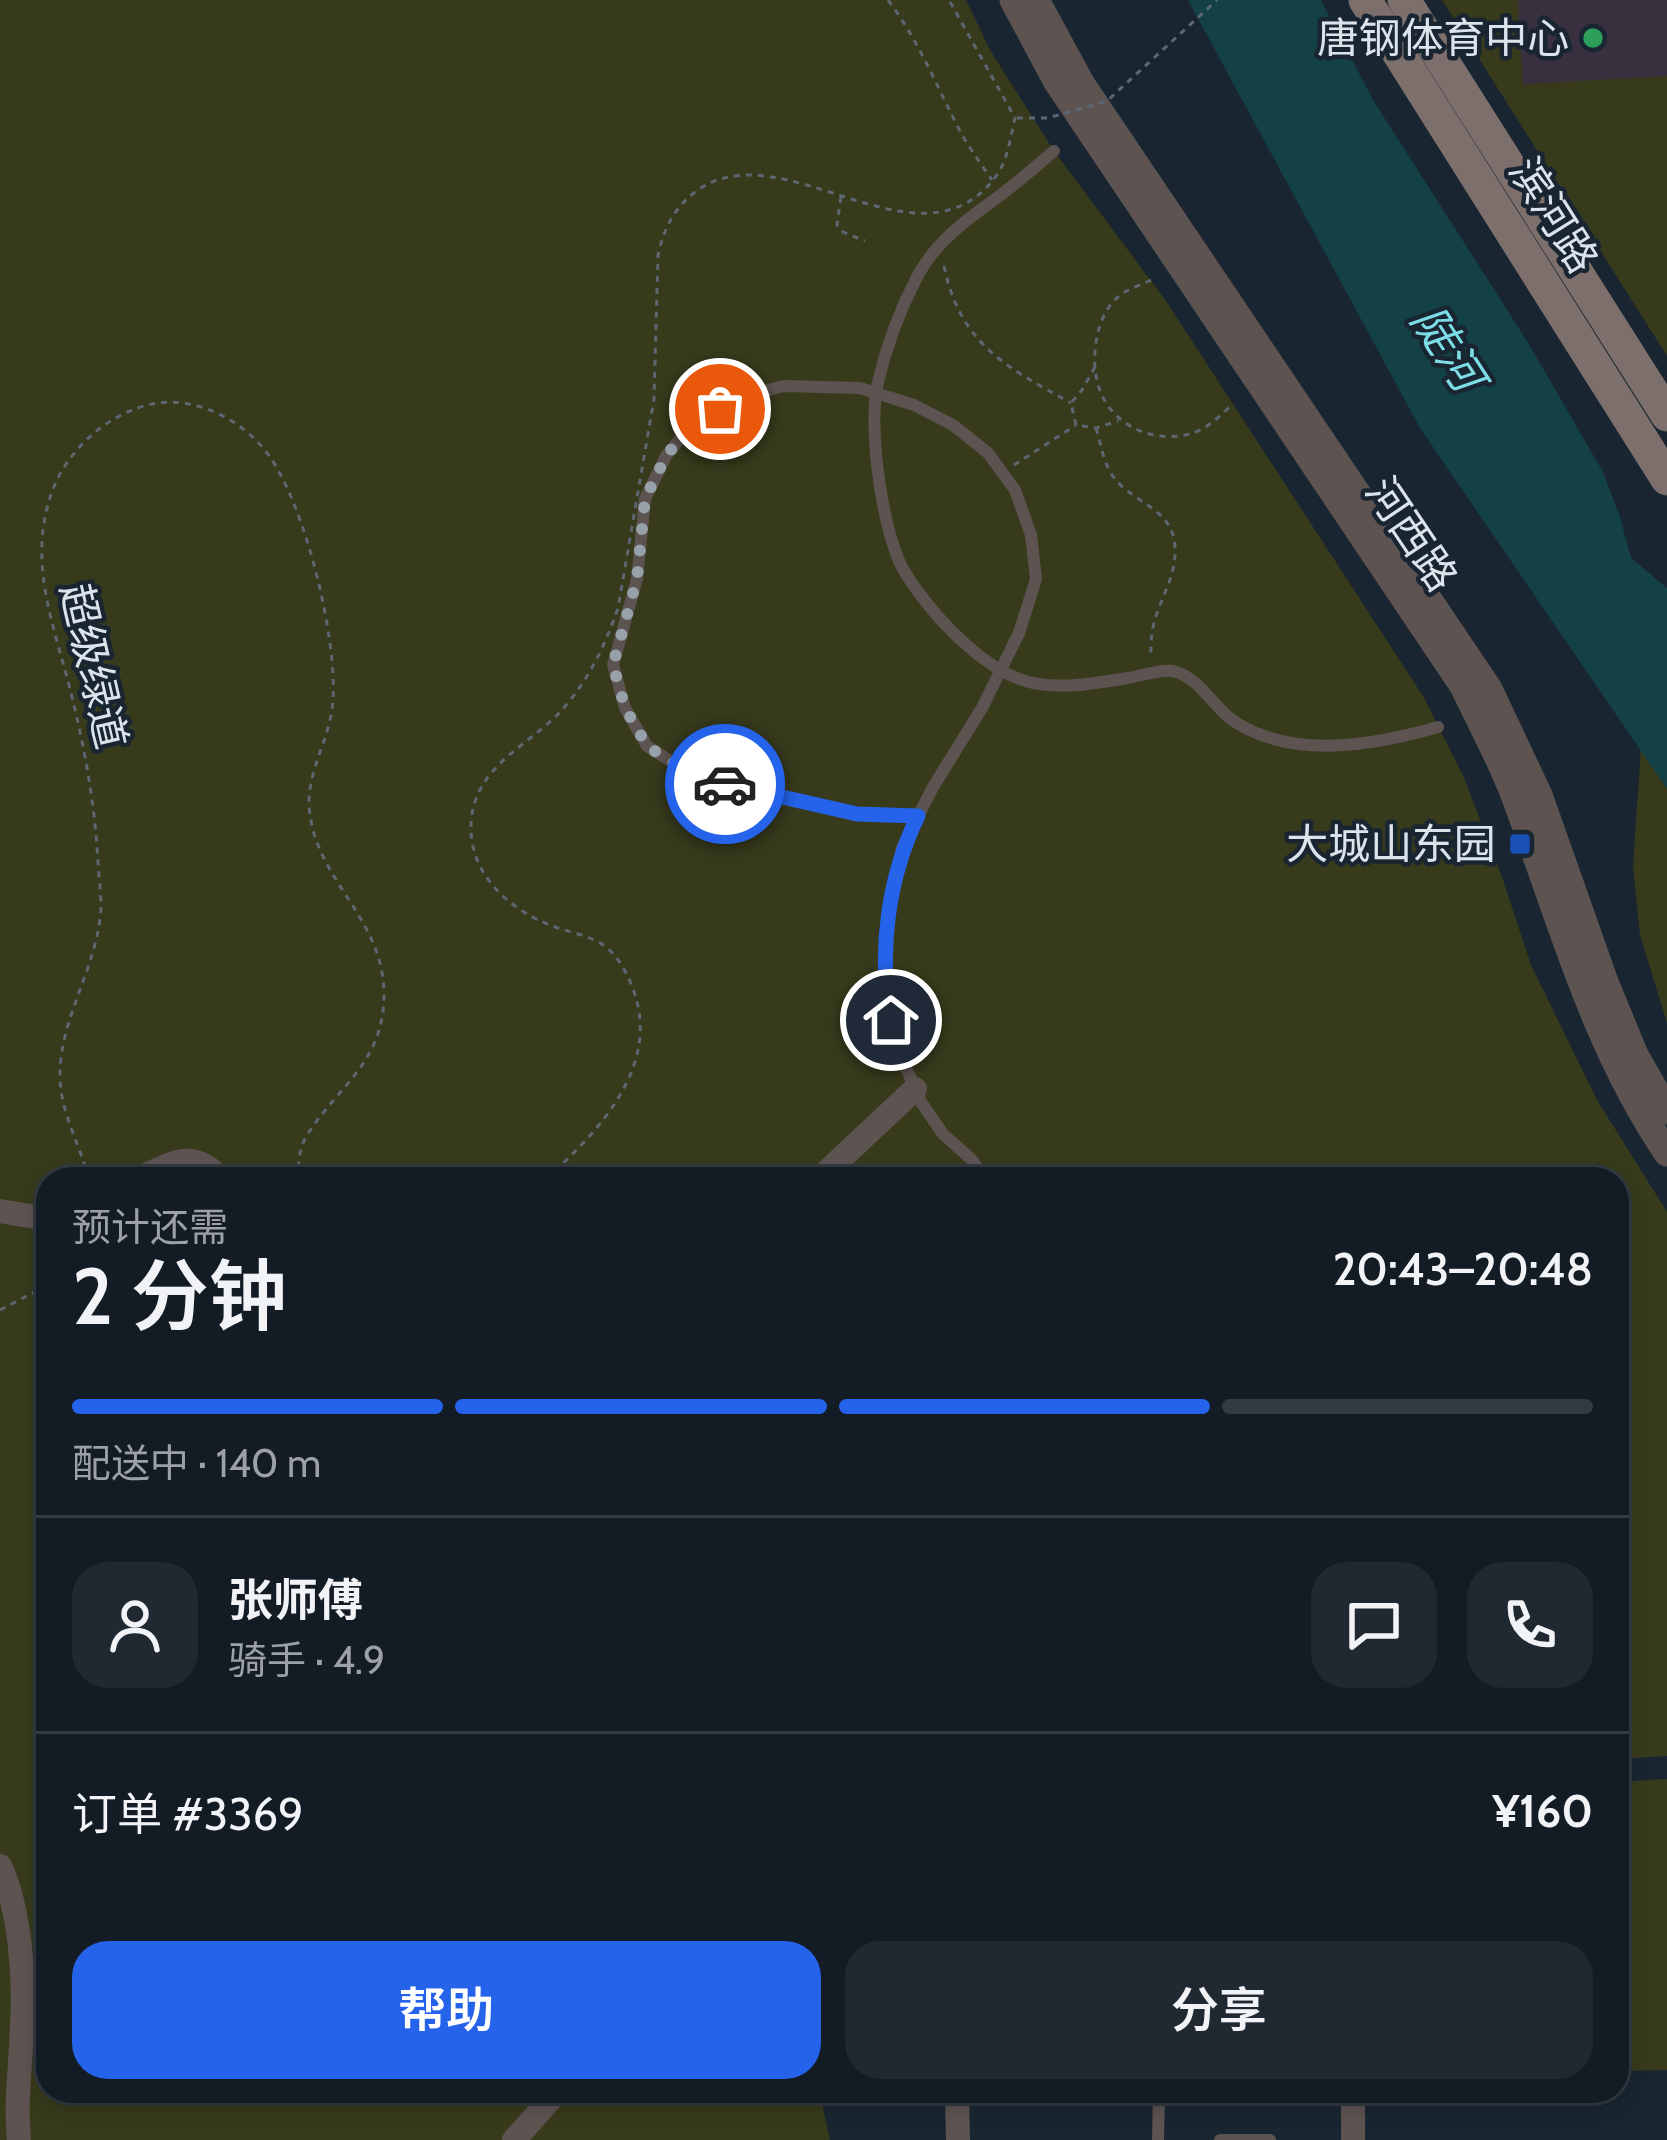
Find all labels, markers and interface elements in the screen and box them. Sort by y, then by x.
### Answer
place label: 唐钢体育中心 [1317,12,1569,64]
marker: 唐钢体育中心 [1580,25,1606,51]
street label: 滨河路 [1499,148,1609,282]
water label: 陡河 [1401,296,1500,407]
pin [669,358,771,460]
icon: bag [687,376,753,442]
street label: 河西路 [1355,467,1469,601]
street label: 超级绿道 [50,578,138,754]
courier [665,724,785,844]
icon: car [692,751,758,817]
place label: 大城山东园 [1286,818,1496,870]
marker: 大城山东园 [1507,831,1533,857]
pin [840,969,942,1071]
icon: home [858,987,924,1053]
text: 预计还需 [72,1203,228,1251]
text: 20:43–20:48 [1333,1242,1593,1296]
text: 2 分钟 [72,1249,287,1344]
text: 配送中 · 140 m [72,1439,321,1487]
button: person [72,1562,198,1688]
button: chat [1311,1562,1437,1688]
button: phone [1467,1562,1593,1688]
text: 张师傅 [228,1573,363,1627]
text: 骑手 · 4.9 [228,1636,385,1684]
text: ¥160 [1492,1784,1593,1838]
text: 订单 #3369 [72,1787,304,1841]
button: 帮助 [72,1941,821,2079]
button: 分享 [845,1941,1593,2079]

